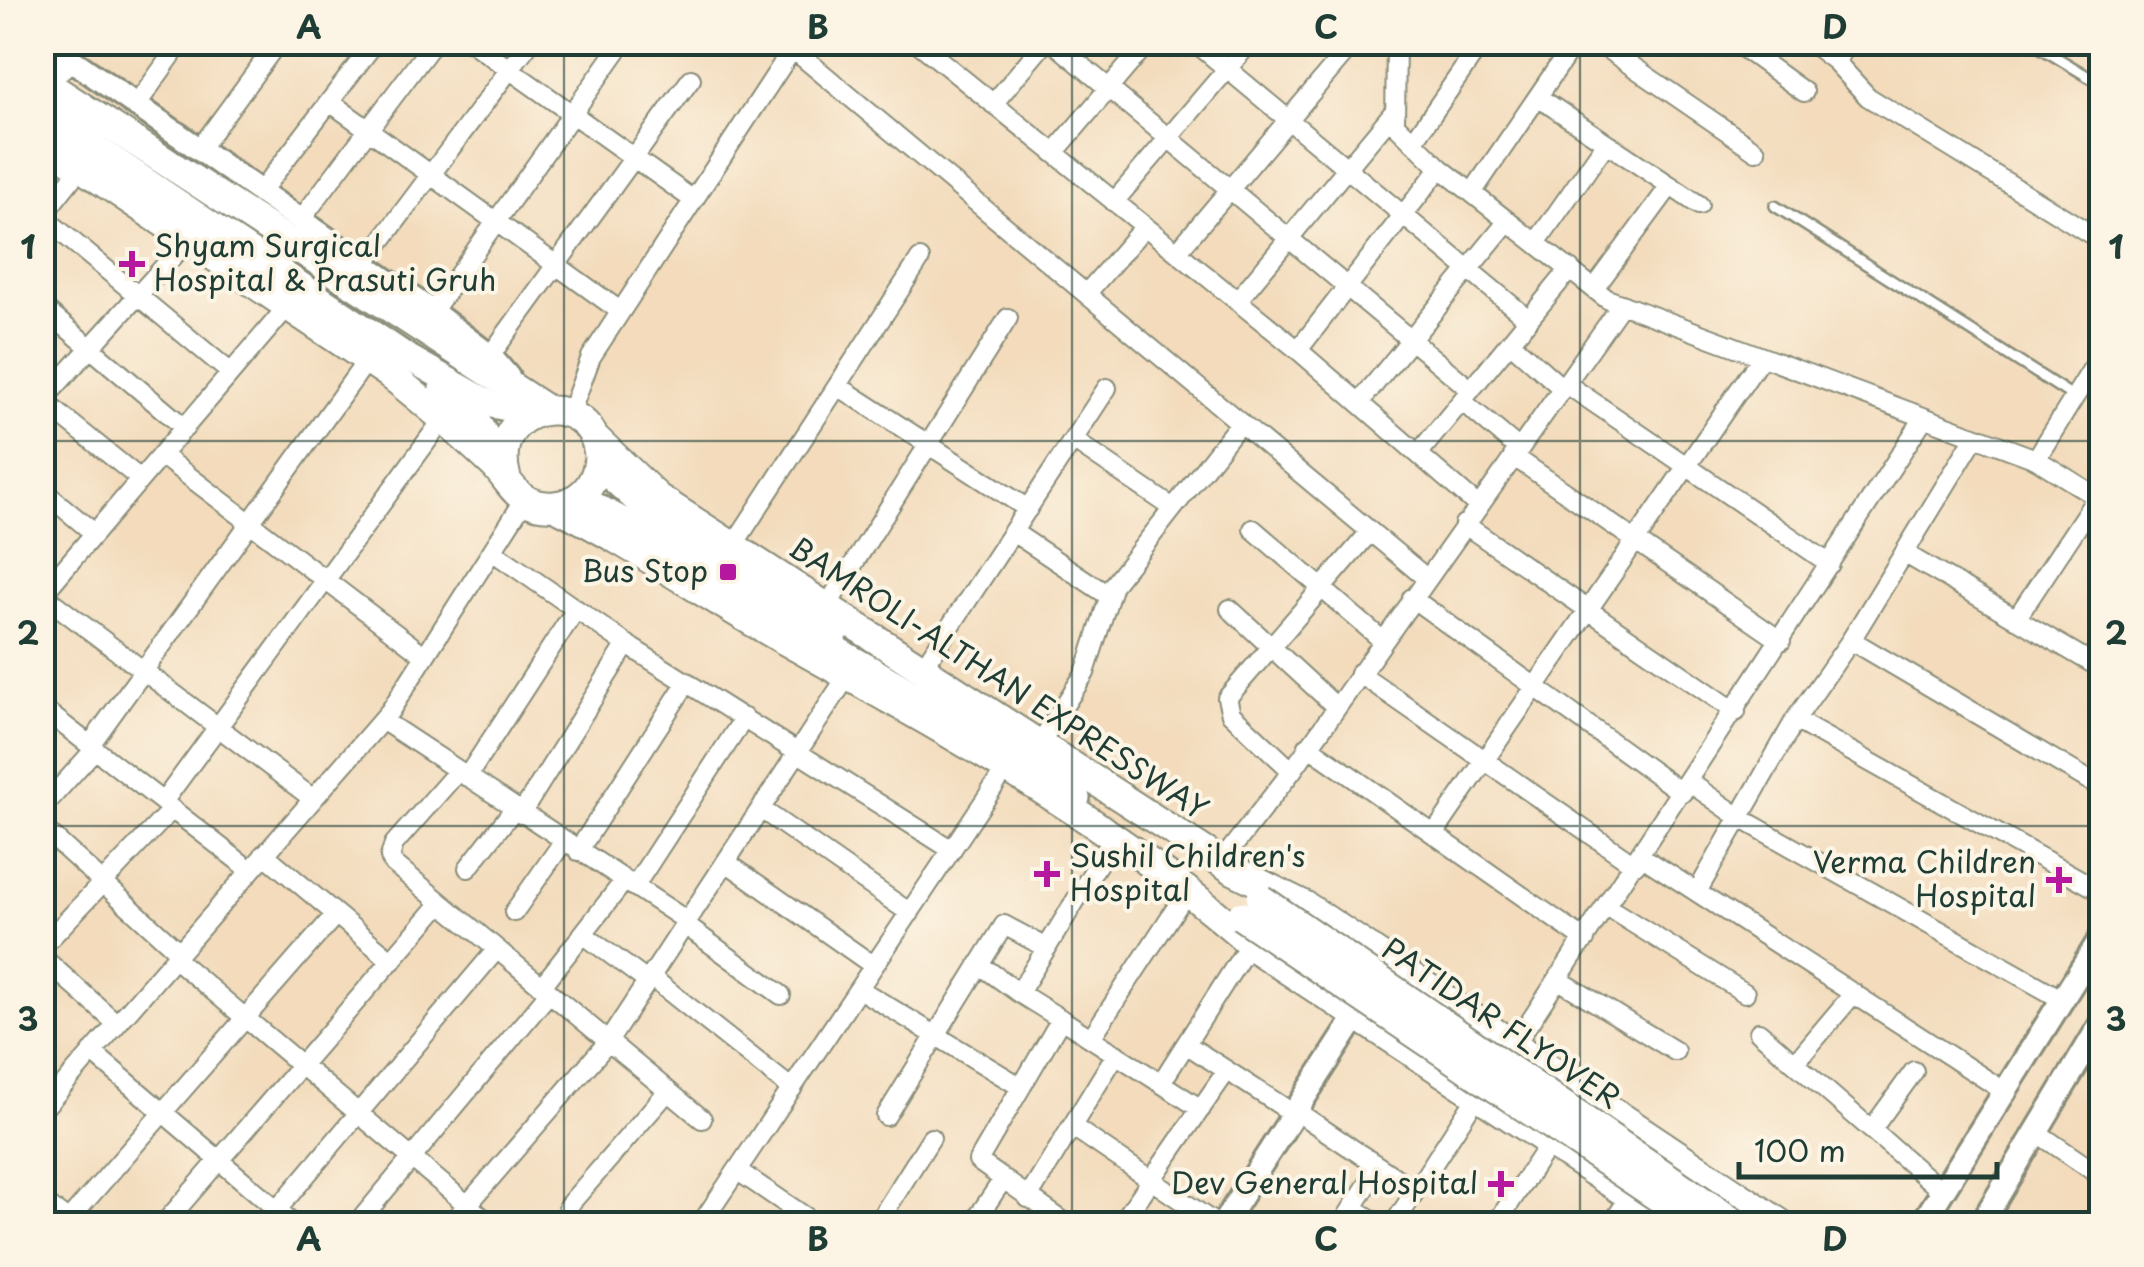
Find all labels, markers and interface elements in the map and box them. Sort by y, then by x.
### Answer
text: A [296,2,322,50]
text: B [807,2,829,50]
text: C [1314,2,1338,50]
text: D [1822,2,1848,50]
text: 1 [20,222,36,270]
place label: Shyam Surgical Hospital & Prasuti Gruh [154,222,496,301]
text: 1 [2108,222,2124,270]
marker: Shyam Surgical Hospital & Prasuti Gruh [119,251,145,277]
street label: BAMROLI-ALTHAN EXPRESSWAY [781,524,1218,830]
place label: Bus Stop [582,547,708,592]
marker: Bus Stop [717,561,739,583]
text: 2 [17,608,39,656]
text: 2 [2105,608,2127,656]
place label: Sushil Children's Hospital [1070,832,1306,911]
place label: Verma Children Hospital [1813,838,2036,917]
marker: Sushil Children's Hospital [1034,861,1060,887]
marker: Verma Children Hospital [2046,867,2072,893]
street label: PATIDAR FLYOVER [1374,925,1631,1119]
text: 3 [18,994,38,1042]
text: 3 [2106,994,2126,1042]
scale bar [1739,1117,1996,1179]
text: 100 m [1754,1127,1846,1172]
place label: Dev General Hospital [1171,1159,1478,1204]
marker: Dev General Hospital [1488,1171,1514,1197]
text: A [296,1214,322,1262]
text: B [807,1214,829,1262]
text: C [1314,1214,1338,1262]
text: D [1822,1214,1848,1262]

